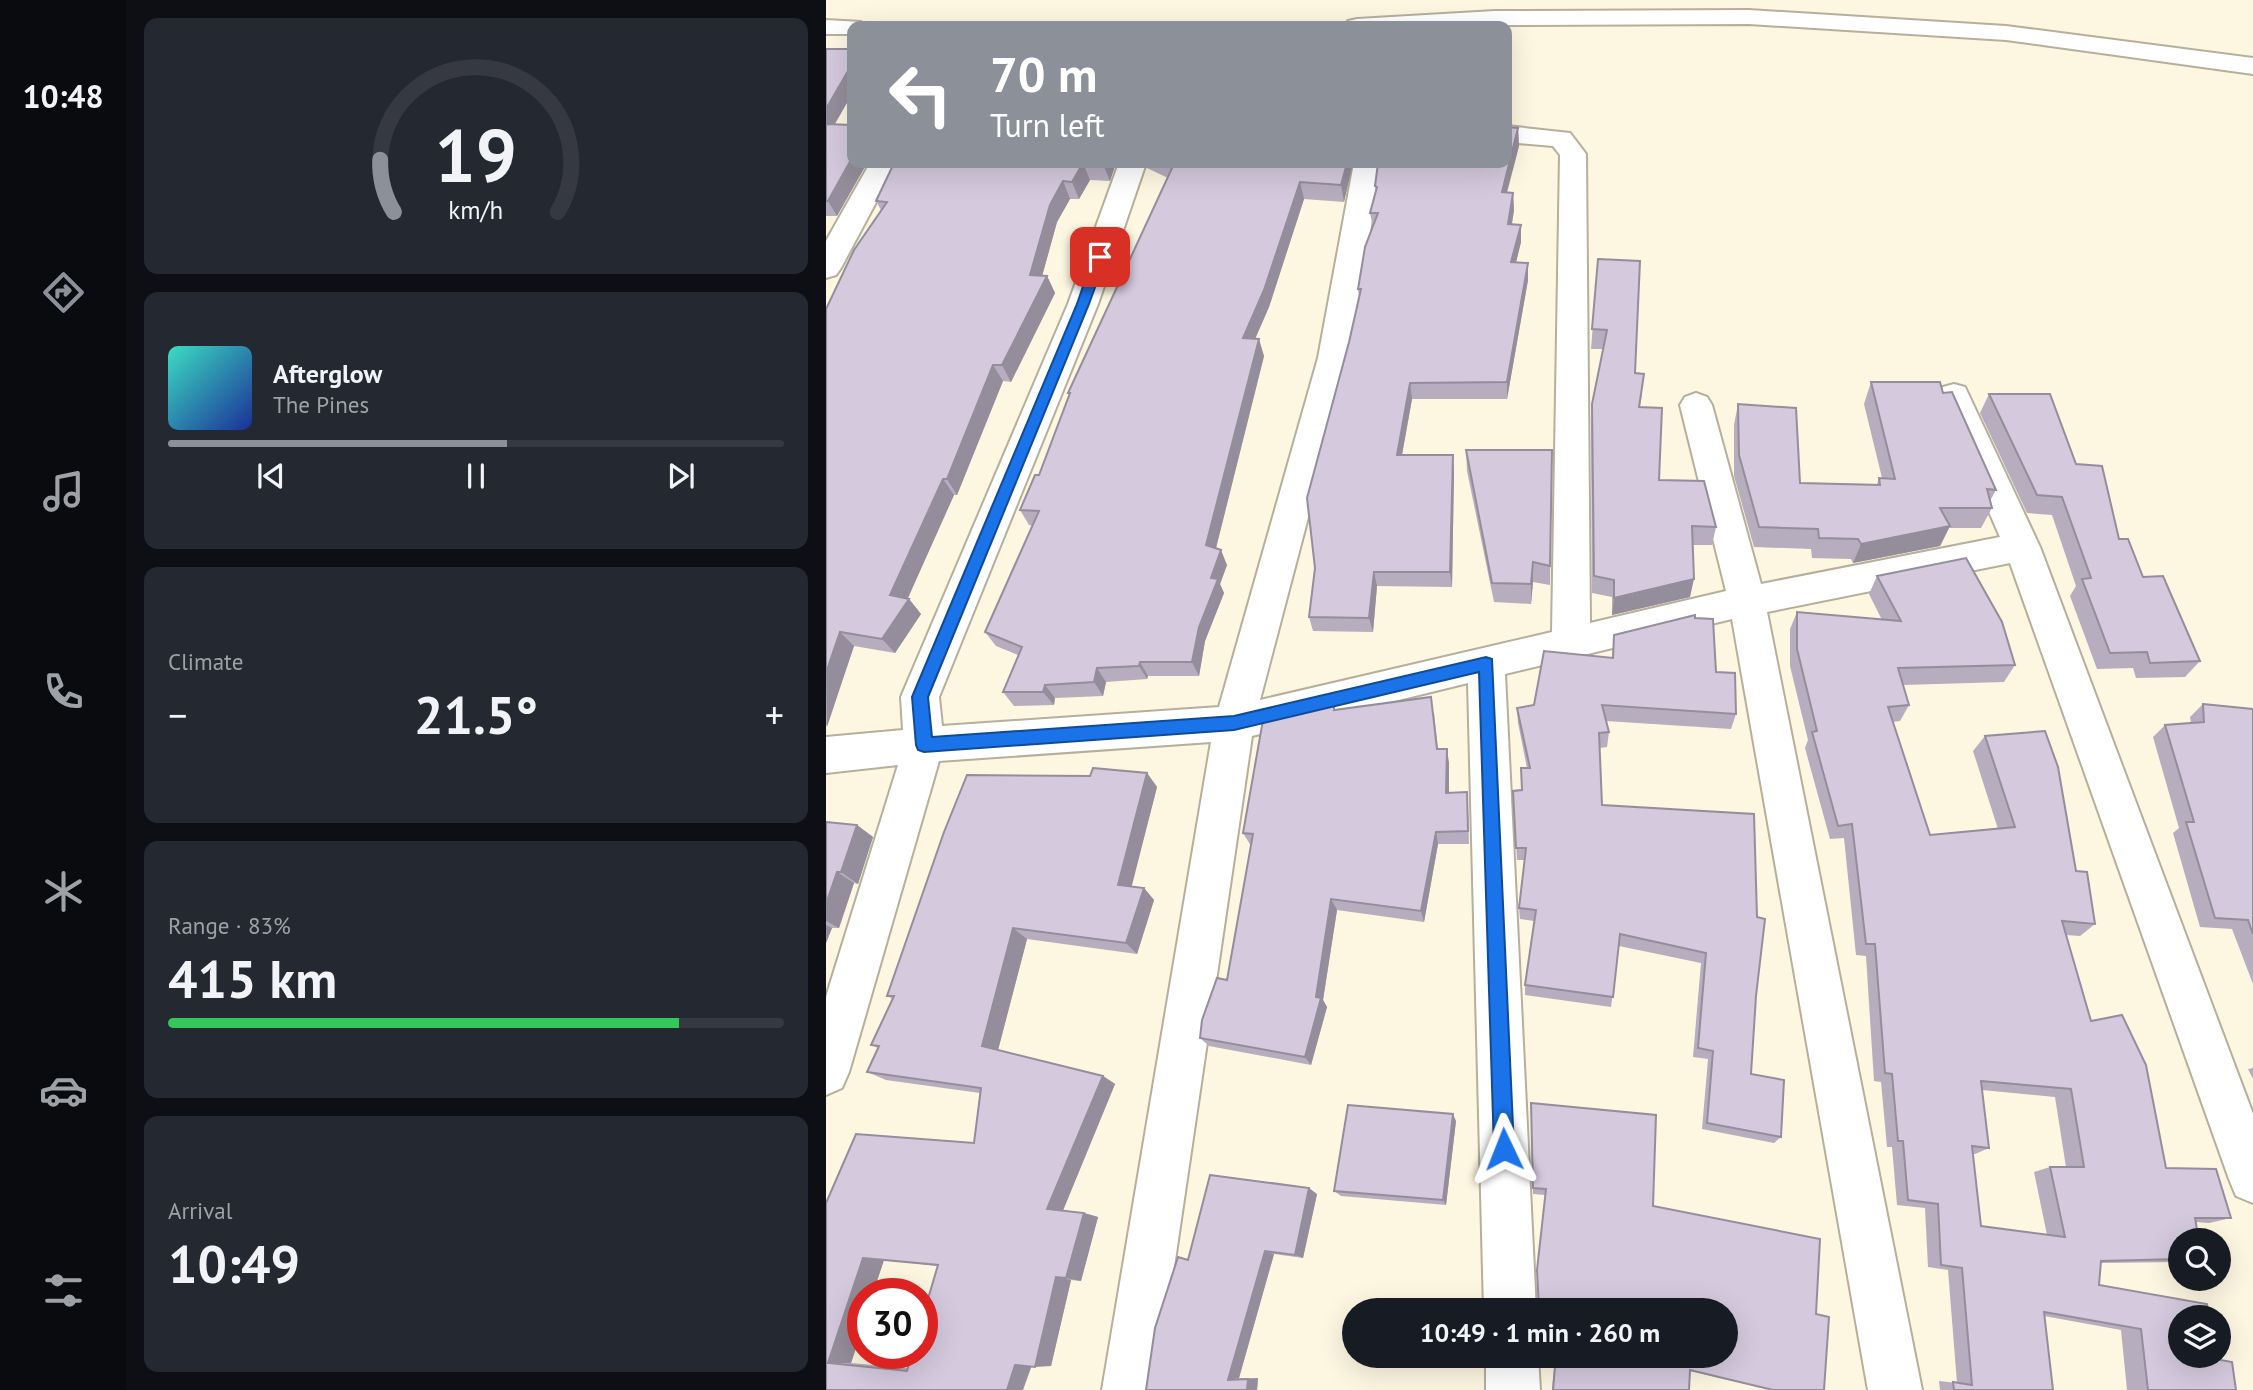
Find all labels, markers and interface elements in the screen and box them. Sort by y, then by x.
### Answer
text: 70 m [990,42,1097,106]
icon: left [875,49,966,140]
text: 10:48 [22,75,104,117]
text: Turn left [990,104,1105,146]
text: 19 [435,109,517,203]
text: km/h [449,194,503,226]
pin [1070,227,1130,287]
icon: arrive [1081,238,1119,276]
icon: directions [39,268,88,317]
text: Afterglow [273,357,382,390]
text: The Pines [273,390,369,419]
icon: previous [252,457,290,495]
icon: pause [457,457,495,495]
icon: next [662,457,700,495]
icon: music [39,467,88,516]
text: Climate [168,647,243,676]
icon: phone [39,667,88,716]
text: 21.5° [414,681,538,748]
text: − [168,690,187,739]
text: + [765,690,784,739]
icon: climate [39,867,88,916]
text: Range · 83% [168,911,291,940]
text: 415 km [168,945,337,1012]
icon: car [39,1066,88,1115]
position arrow [1467,1112,1541,1186]
text: Arrival [168,1196,232,1225]
map controls [2168,1228,2231,1368]
button: search [2168,1228,2231,1291]
text: 10:49 [168,1230,300,1297]
icon: filters [39,1266,88,1315]
speed limit sign: 30 [847,1278,938,1369]
button: layers [2168,1305,2231,1368]
text: 10:49 · 1 min · 260 m [1420,1316,1660,1349]

